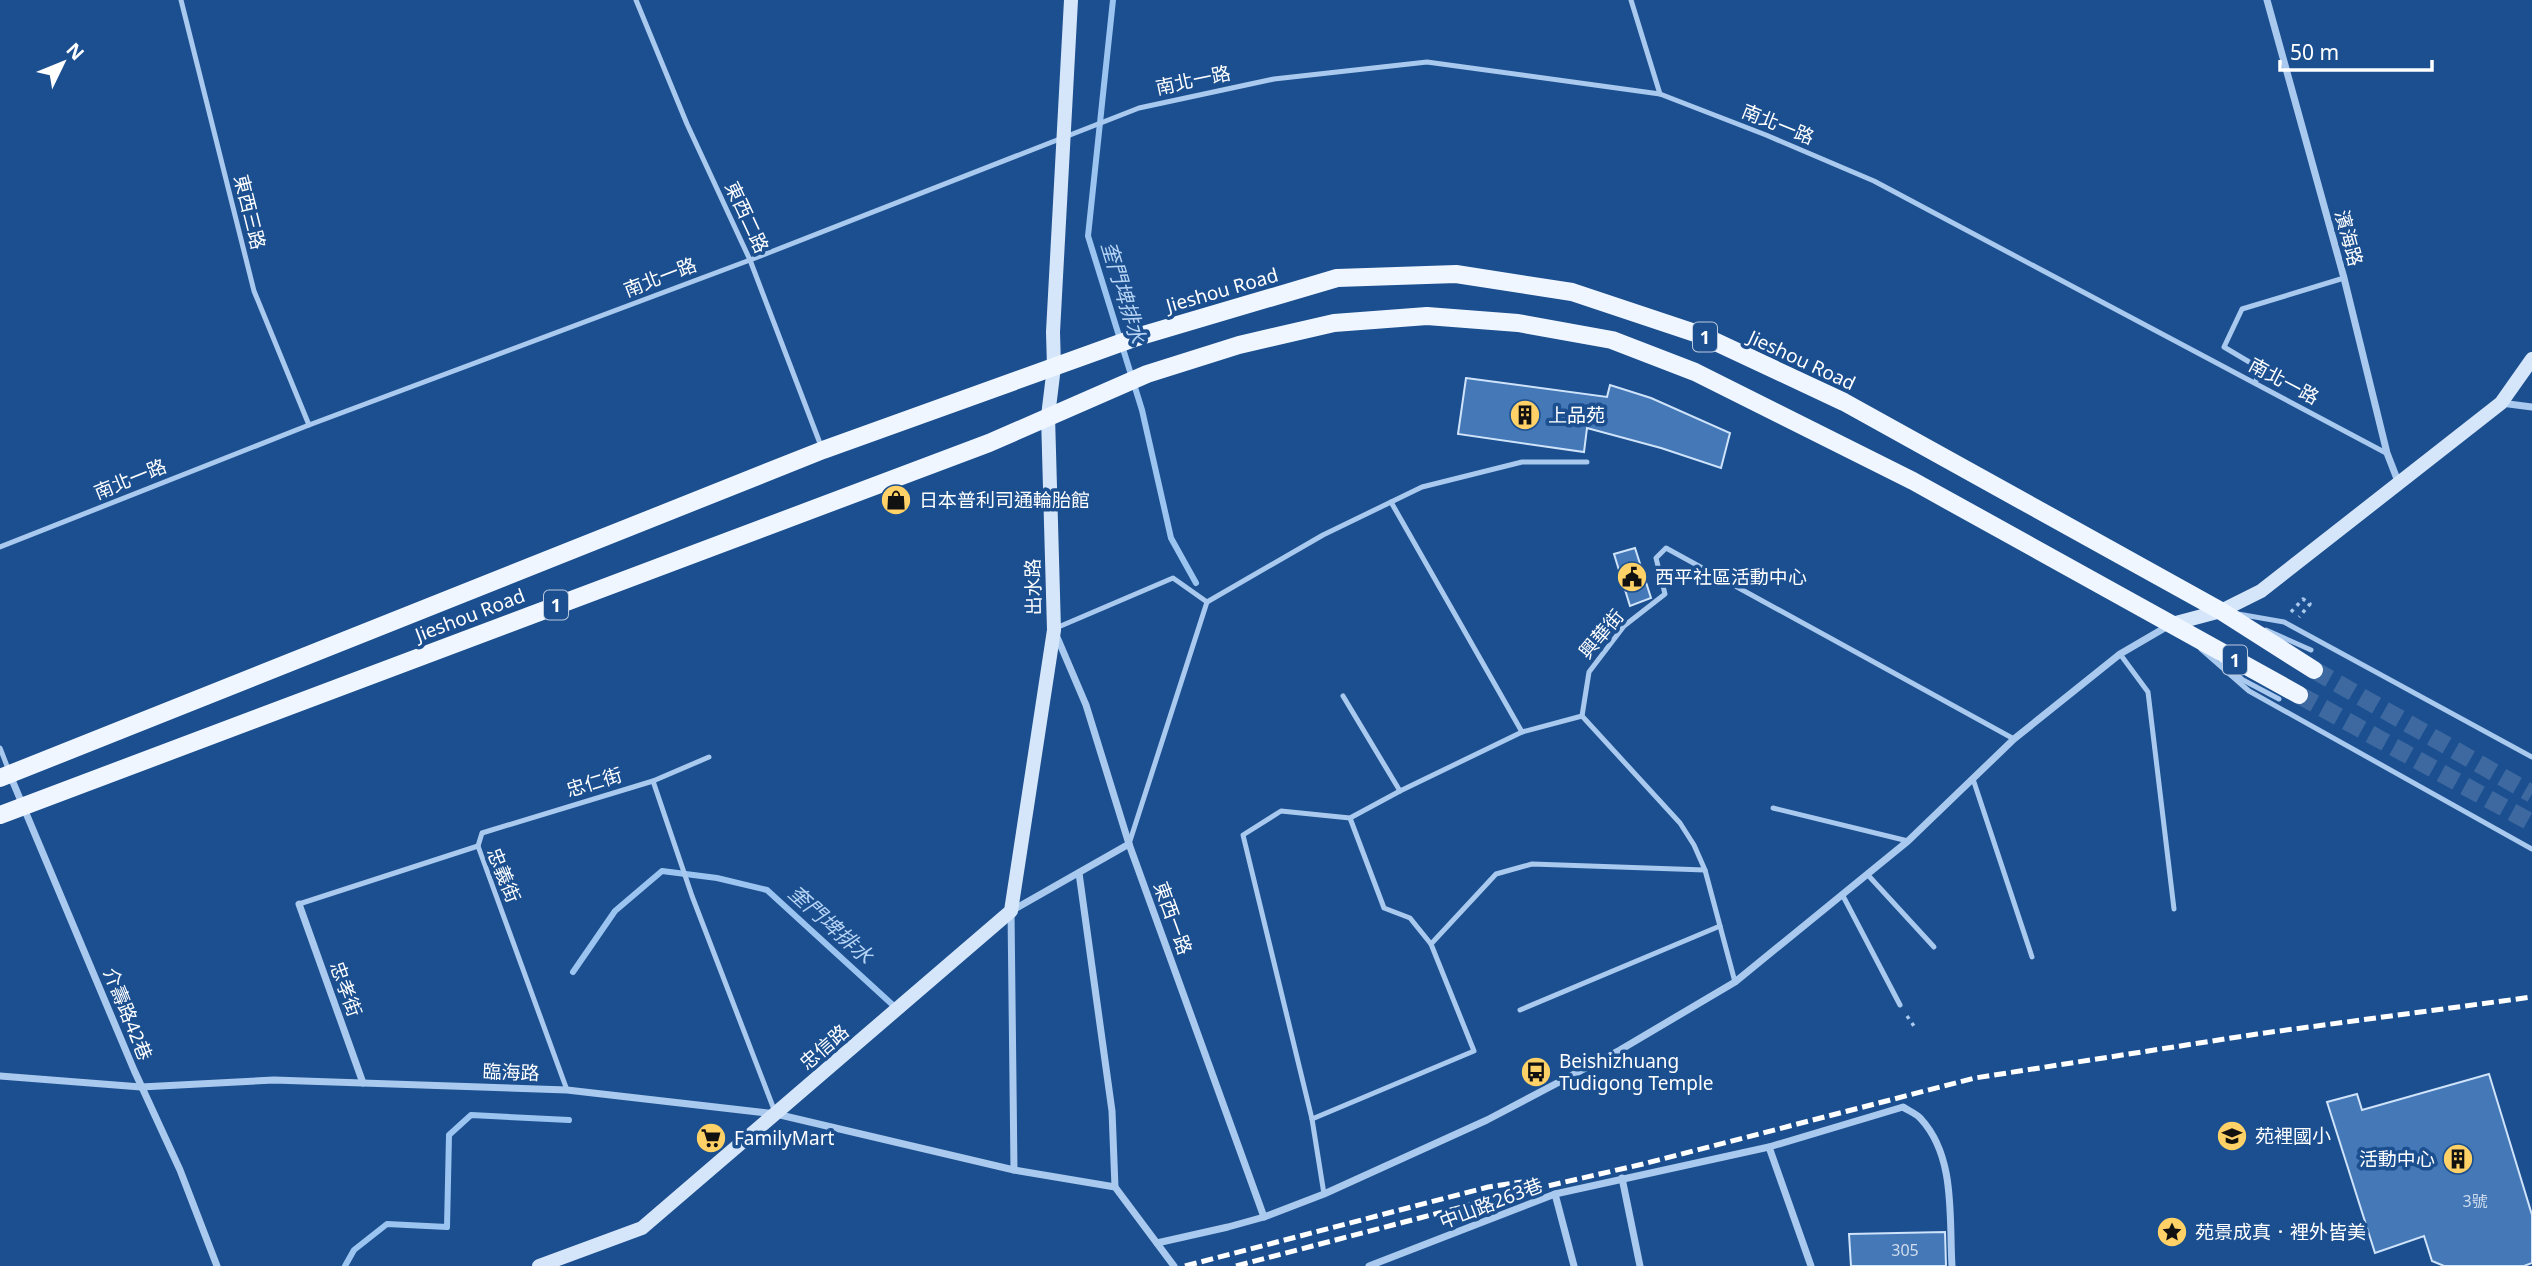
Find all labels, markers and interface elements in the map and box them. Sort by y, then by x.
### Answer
north arrow [28,28,98,98]
scale bar [2280,28,2432,72]
text: N [61,37,90,66]
text: 50 m [2290,38,2339,66]
street label: 南北一路 [1153,59,1233,101]
street label: 南北一路 [1738,98,1818,150]
street label: 東西三路 [228,172,272,252]
street label: 東西二路 [719,177,775,257]
street label: 濱海路 [2329,207,2369,269]
water label: 奎門埤排水 [1095,238,1153,347]
street label: 南北一路 [620,251,700,303]
street label: Jieshou Road [1161,262,1281,319]
road number: 1 [1693,323,1717,352]
street label: Jieshou Road [1742,323,1860,396]
street label: 南北一路 [2244,352,2324,410]
building icon: 上品苑 [1508,398,1542,432]
place label: 上品苑 [1548,402,1605,428]
street label: 南北一路 [90,453,170,505]
shop icon: 日本普利司通輪胎館 [879,483,913,517]
place label: 日本普利司通輪胎館 [919,487,1090,513]
street label: 出水路 [1020,558,1046,616]
public building icon: 西平社區活動中心 [1615,560,1649,594]
place label: 西平社區活動中心 [1655,564,1807,590]
street label: Jieshou Road [410,582,529,649]
road number: 1 [544,590,568,620]
street label: 興華街 [1573,604,1629,664]
road number: 1 [2223,646,2247,674]
street label: 忠仁街 [563,761,625,803]
street label: 忠義街 [481,844,527,906]
water label: 奎門埤排水 [783,878,880,970]
street label: 東西一路 [1148,878,1198,958]
street label: 忠孝街 [324,958,368,1020]
street label: 介壽路42巷 [98,964,158,1064]
street label: 忠信路 [794,1018,854,1076]
place label: Beishizhuang Tudigong Temple [1559,1048,1714,1096]
bus stop icon: Beishizhuang Tudigong Temple [1519,1055,1553,1089]
street label: 臨海路 [482,1058,540,1086]
school or university icon: 苑裡國小 [2215,1119,2249,1153]
supermarket icon: FamilyMart [694,1121,728,1155]
place label: 苑裡國小 [2255,1123,2331,1149]
place label: FamilyMart [734,1125,835,1151]
building icon: 活動中心 [2441,1142,2475,1176]
place label: 活動中心 [2359,1146,2435,1172]
street label: 中山路263巷 [1436,1171,1546,1235]
house number: 3號 [2462,1190,2488,1212]
place icon: 苑景成真．裡外皆美 [2155,1215,2189,1249]
place label: 苑景成真．裡外皆美 [2195,1219,2366,1245]
house number: 305 [1891,1239,1919,1261]

